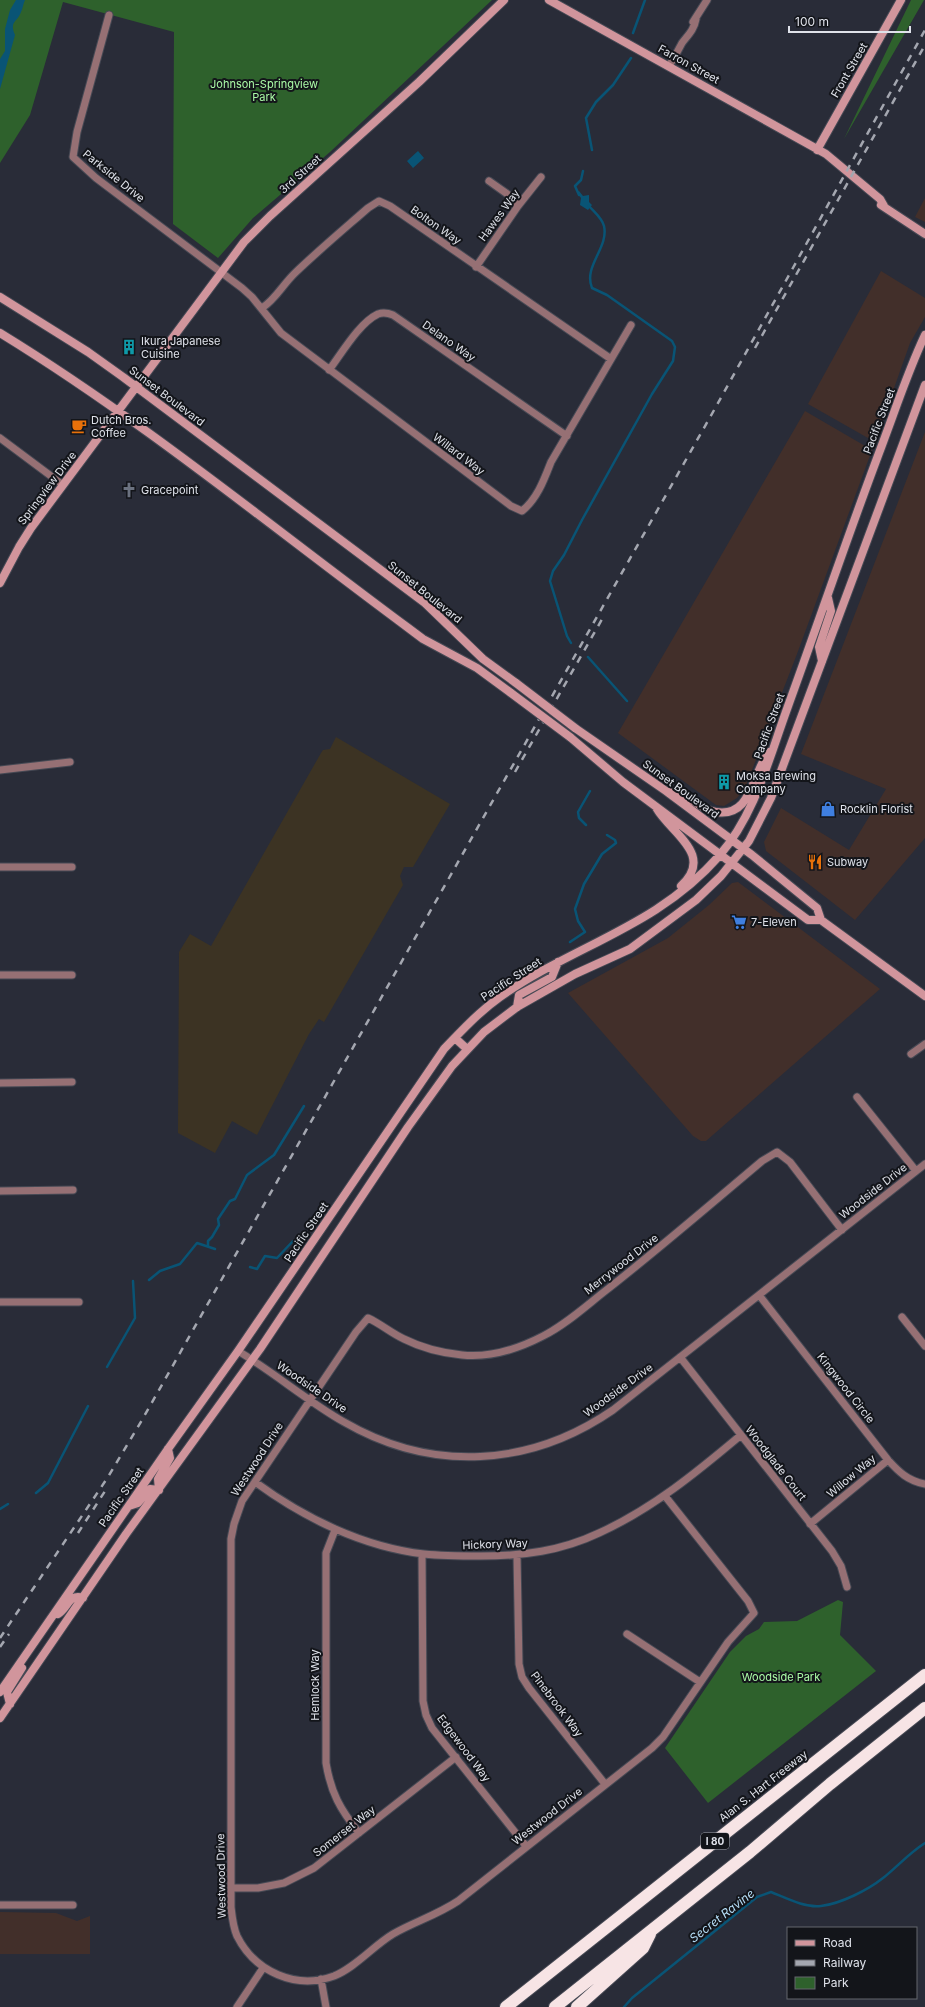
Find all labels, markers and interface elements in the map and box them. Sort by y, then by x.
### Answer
scale bar [789,8,910,34]
text: 100 m [795,14,829,29]
street label: Front Street [828,40,870,100]
street label: Farron Street [656,41,722,87]
park label: Johnson-Springview Park [210,77,318,104]
street label: Parkside Drive [80,147,148,205]
street label: 3rd Street [276,151,324,196]
street label: Hawes Way [475,186,523,244]
street label: Bolton Way [408,202,464,248]
street label: Delano Way [420,318,478,364]
place label: Ikura Japanese Cuisine [141,334,221,361]
building icon: Ikura Japanese Cuisine [120,338,138,356]
street label: Sunset Boulevard [126,363,208,429]
street label: Pacific Street [860,386,898,456]
place label: Dutch Bros. Coffee [91,413,152,440]
cafe icon: Dutch Bros. Coffee [70,417,88,435]
street label: Willard Way [430,430,488,478]
street label: Springview Drive [15,448,79,528]
church icon: Gracepoint [120,481,138,499]
place label: Gracepoint [141,483,199,497]
street label: Sunset Boulevard [385,558,465,626]
street label: Pacific Street [751,691,788,761]
street label: Sunset Boulevard [640,757,722,821]
place label: Moksa Brewing Company [736,769,816,796]
building icon: Moksa Brewing Company [715,773,733,791]
shop icon: Rocklin Florist [819,800,837,818]
place label: Rocklin Florist [840,802,913,816]
restaurant icon: Subway [806,853,824,871]
place label: Subway [827,855,868,869]
supermarket icon: 7-Eleven [730,913,748,931]
place label: 7-Eleven [751,915,797,929]
street label: Pacific Street [478,954,544,1004]
street label: Woodside Drive [836,1160,910,1222]
street label: Pacific Street [281,1199,331,1265]
street label: Merrywood Drive [581,1231,661,1297]
street label: Kingwood Circle [814,1350,878,1426]
street label: Woodside Drive [274,1358,350,1416]
street label: Woodside Drive [581,1360,655,1420]
street label: Westwood Drive [228,1419,286,1499]
street label: Woodglade Court [742,1423,810,1504]
street label: Willow Way [824,1451,878,1501]
street label: Pacific Street [95,1464,147,1529]
street label: Hickory Way [462,1536,528,1552]
street label: Hemlock Way [308,1649,322,1721]
street label: Pinebrook Way [528,1669,586,1739]
park label: Woodside Park [742,1670,820,1684]
street label: Edgewood Way [434,1712,494,1784]
street label: Alan S. Hart Freeway [716,1747,810,1825]
street label: Westwood Drive [509,1784,585,1848]
street label: Somerset Way [310,1802,378,1860]
street label: Westwood Drive [213,1833,229,1919]
road number: I 80 [701,1833,729,1849]
water label: Secret Ravine [686,1886,757,1946]
legend [787,1927,917,1999]
text: Road [823,1935,852,1950]
text: Railway [823,1955,867,1970]
text: Park [823,1975,849,1990]

